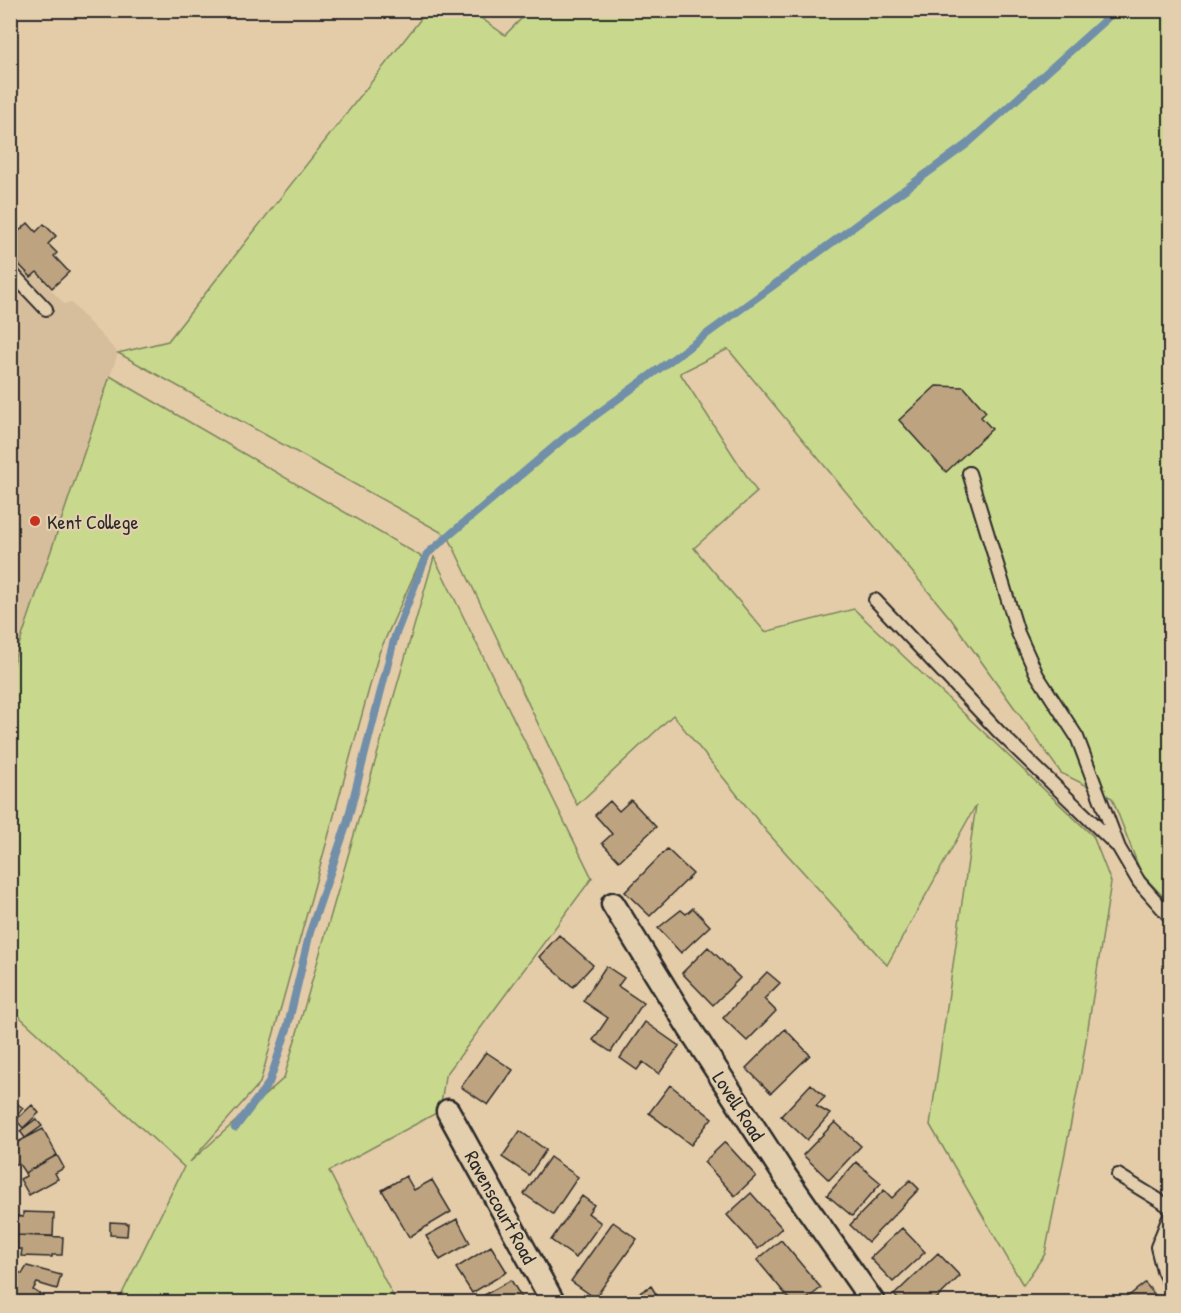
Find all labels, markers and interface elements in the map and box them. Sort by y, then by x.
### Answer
place label: Kent College [47,508,138,535]
marker: Kent College [28,514,42,528]
street label: Lovell Road [707,1066,772,1146]
street label: Ravenscourt Road [459,1146,543,1269]

